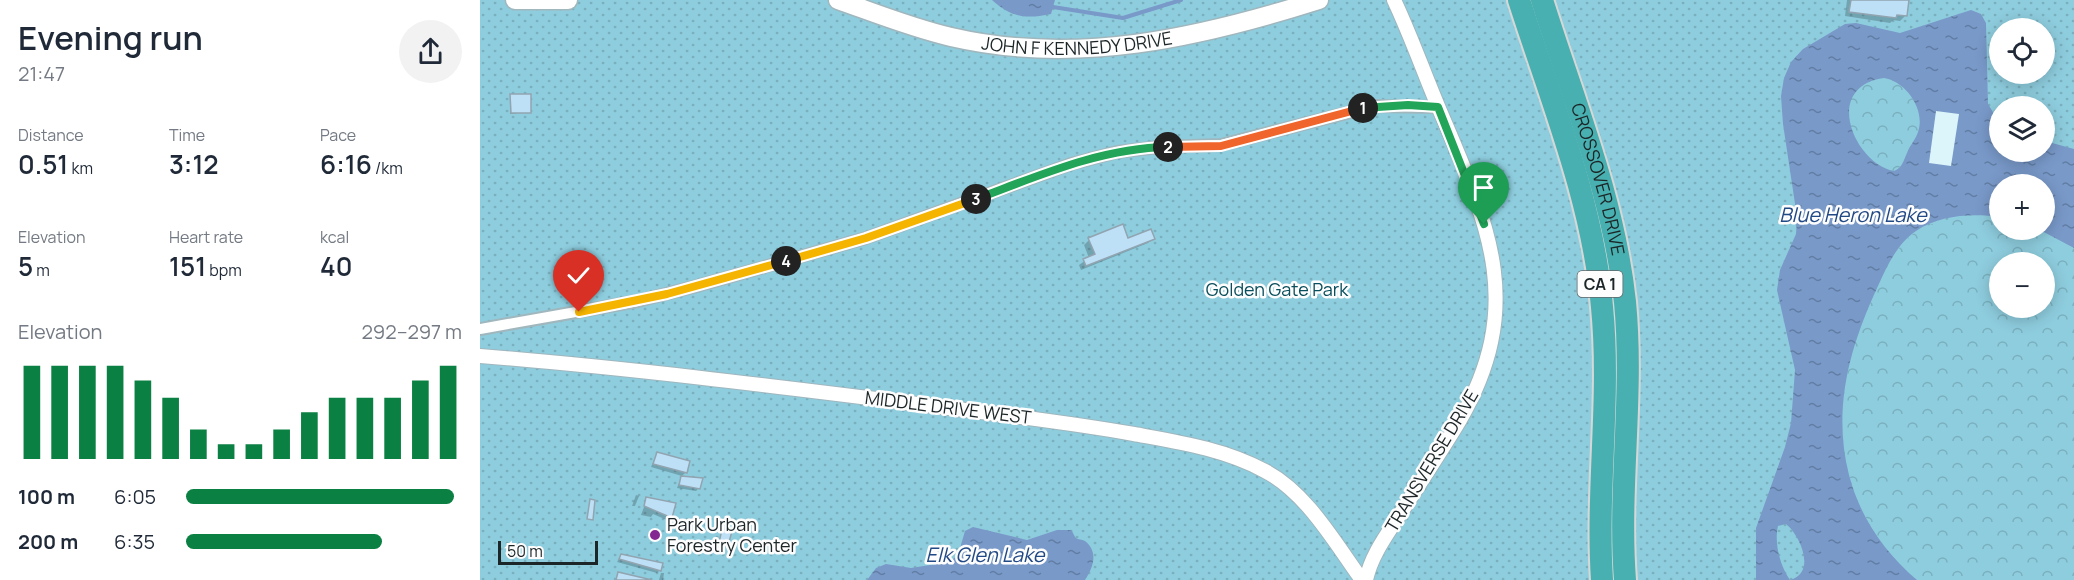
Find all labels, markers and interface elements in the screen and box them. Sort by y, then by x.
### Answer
text: Evening run [18,15,203,60]
map controls [1989,18,2055,318]
button: locate [1989,18,2055,84]
button: share [399,20,462,83]
street label: JOHN F KENNEDY DRIVE [980,25,1174,60]
text: 21:47 [18,60,65,87]
pin: 1 [1348,93,1378,123]
button: layers [1989,96,2055,162]
text: 1 [1359,97,1367,119]
street label: CROSSOVER DRIVE [1566,100,1631,257]
text: Distance [18,124,84,146]
text: Time [169,124,205,146]
text: Pace [320,124,356,146]
pin: 2 [1153,132,1183,162]
text: 2 [1163,136,1173,158]
text: 0.51 [18,146,68,182]
text: 3:12 [169,146,219,182]
text: 6:16 [320,146,372,182]
text: km [68,157,93,179]
text: /km [372,157,403,179]
pin [1458,162,1509,224]
icon: arrive [1467,171,1500,204]
button: + [1989,174,2055,240]
pin: 3 [961,184,991,214]
text: 3 [971,188,981,210]
water label: Blue Heron Lake [1779,201,1928,228]
text: Elevation [18,226,86,248]
text: Heart rate [169,226,243,248]
text: kcal [320,226,349,248]
pin: 4 [771,246,801,276]
text: 5 [18,248,33,284]
text: 151 [169,248,206,284]
text: 40 [320,248,352,284]
pin [553,250,604,312]
text: 4 [781,250,791,272]
button: − [1989,252,2055,318]
text: m [33,259,50,281]
text: bpm [206,259,242,281]
icon: check [562,259,595,292]
road number: CA 1 [1578,271,1622,297]
park label: Golden Gate Park [1206,277,1349,301]
text: Elevation [18,318,102,345]
text: 292–297 m [361,318,462,345]
street label: MIDDLE DRIVE WEST [864,385,1033,429]
street label: TRANSVERSE DRIVE [1379,385,1483,536]
text: 100 m [18,483,75,510]
text: 6:05 [114,483,156,510]
place label: Park Urban Forestry Center [667,512,798,557]
text: 200 m [18,528,78,555]
text: 6:35 [114,528,155,555]
marker: Park Urban Forestry Center [648,528,662,542]
scale bar [498,538,598,566]
text: 50 m [507,540,543,562]
water label: Elk Glen Lake [926,541,1046,568]

